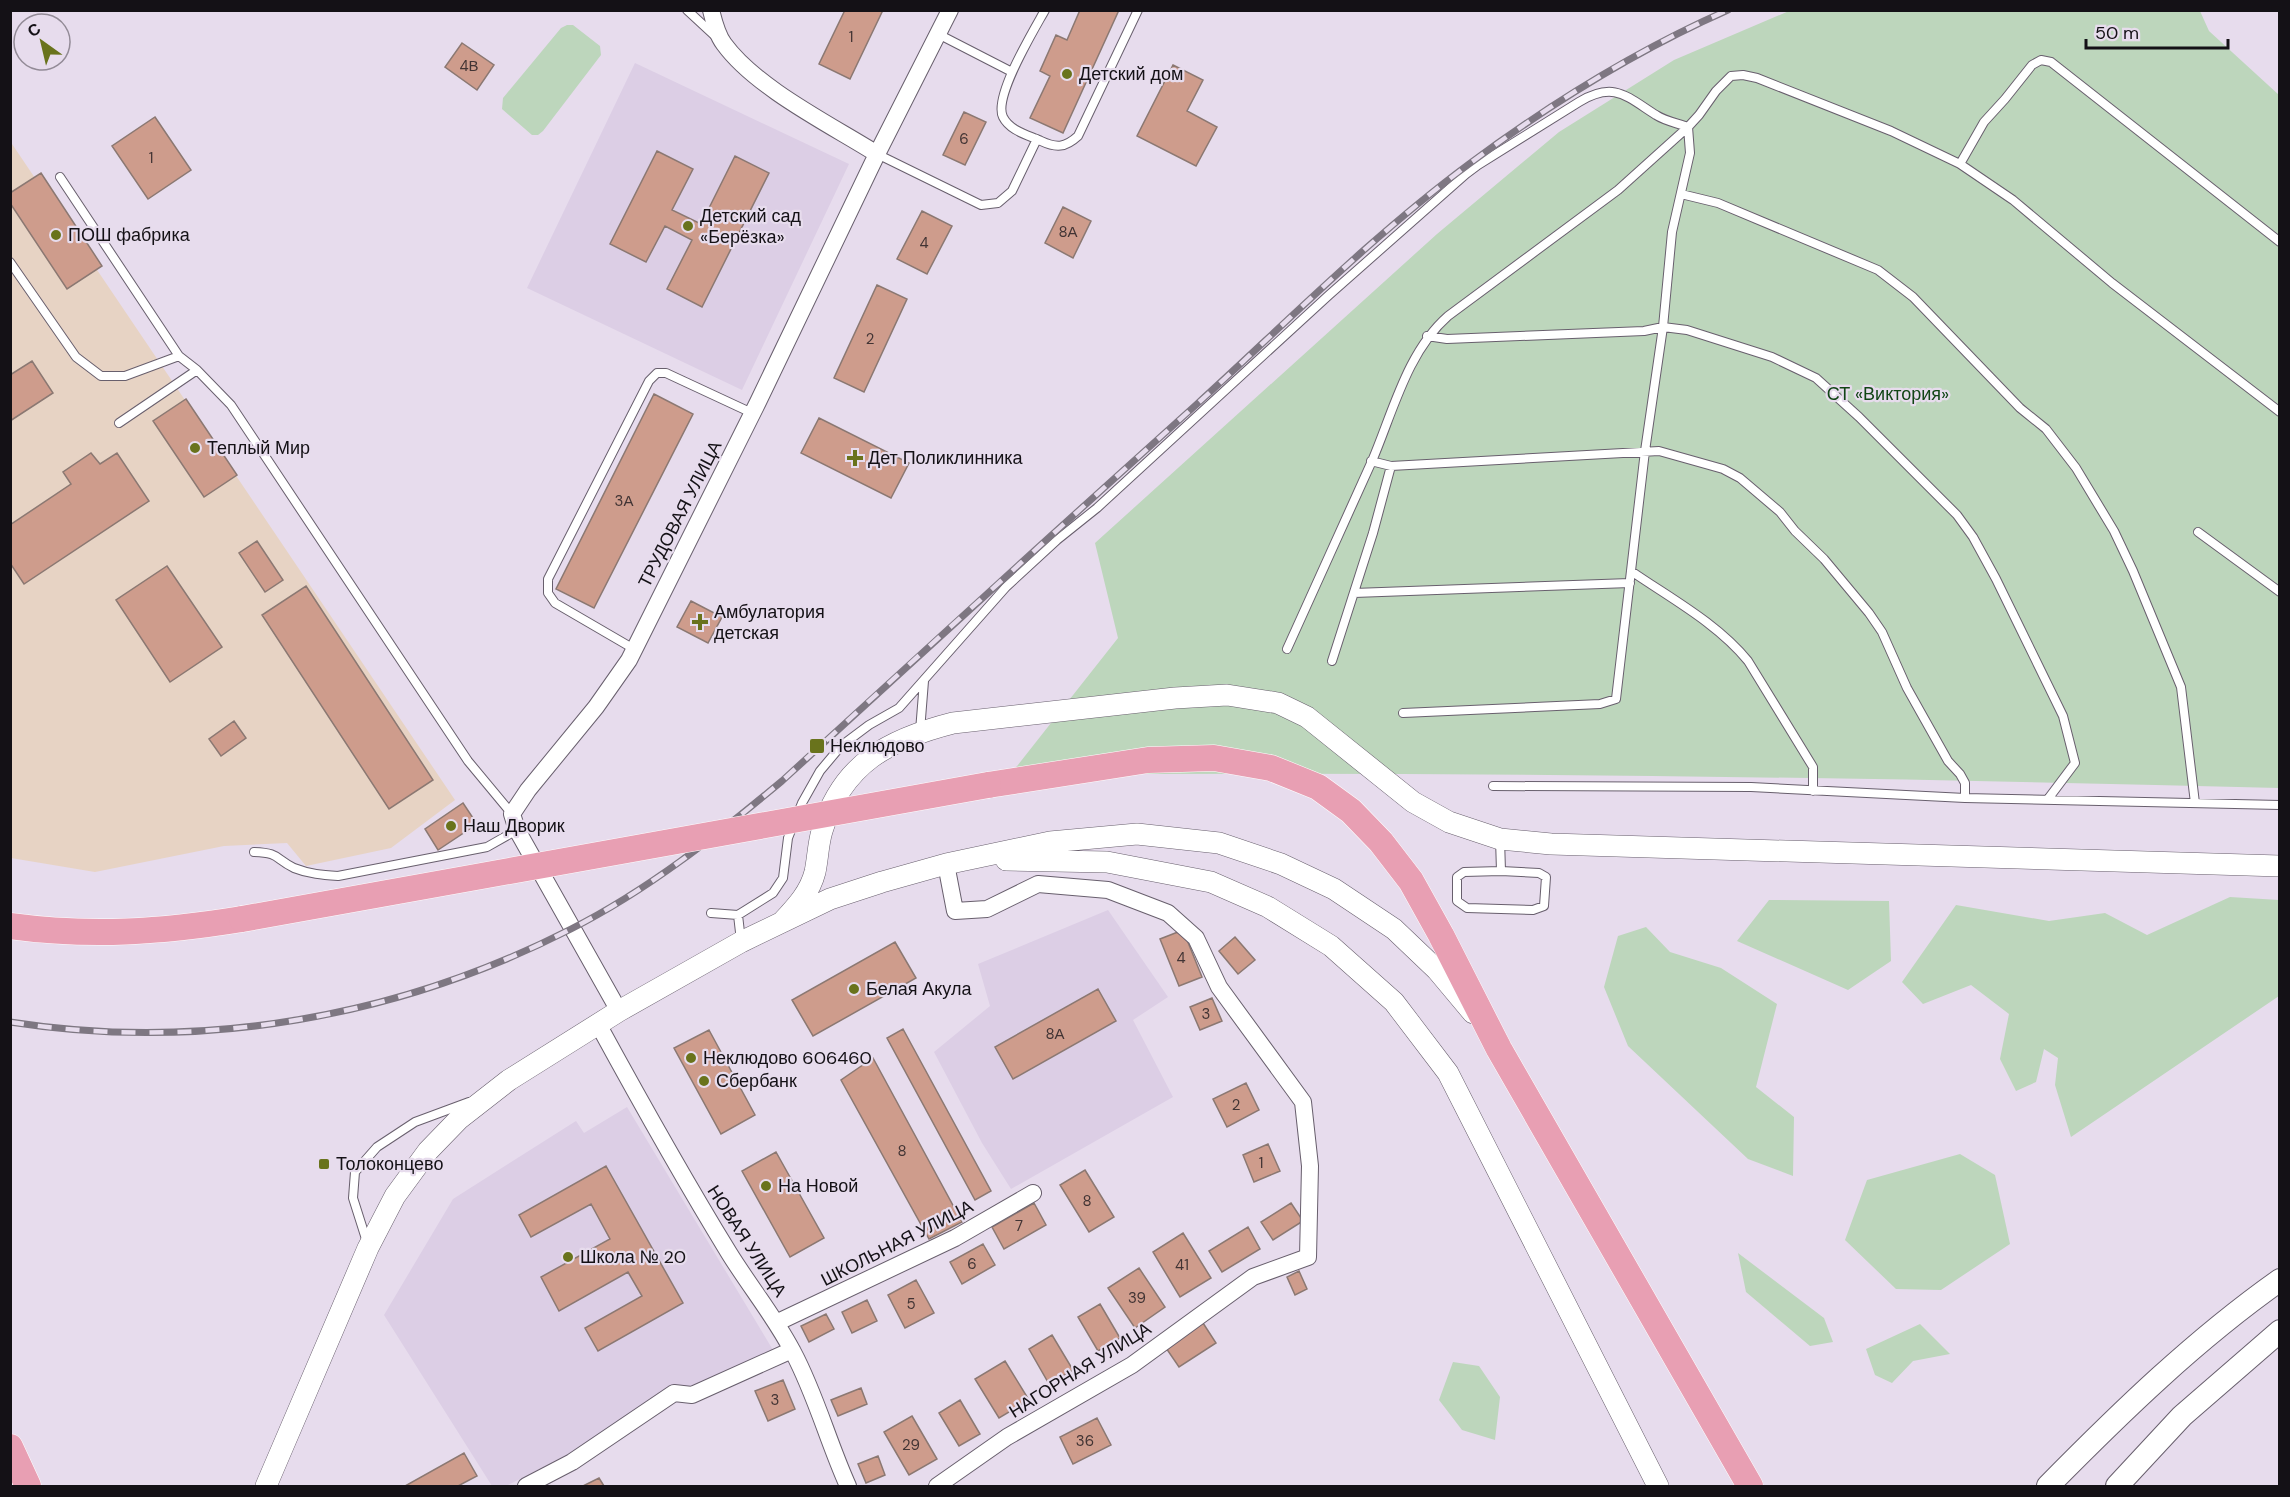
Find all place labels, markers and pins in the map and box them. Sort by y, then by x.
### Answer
place label: Детский дом [1079,62,1183,86]
marker: Детский дом [1060,67,1074,81]
place label: Детский сад «Берёзка» [700,204,801,249]
marker: Детский сад «Берёзка» [681,219,695,233]
place label: ПОШ фабрика [68,223,191,247]
marker: ПОШ фабрика [49,228,63,242]
place label: Теплый Мир [207,436,310,460]
marker: Теплый Мир [188,441,202,455]
place label: Дет Поликлинника [868,446,1024,470]
marker: Дет Поликлинника [846,449,864,467]
place label: Амбулатория детская [714,600,825,645]
marker: Амбулатория детская [691,613,709,631]
place label: Неклюдово [830,734,925,758]
marker: Неклюдово [808,737,826,755]
place label: Наш Дворик [463,814,565,838]
marker: Наш Дворик [444,819,458,833]
place label: Белая Акула [866,977,972,1001]
marker: Белая Акула [847,982,861,996]
place label: Неклюдово 606460 [703,1046,872,1070]
marker: Неклюдово 606460 [684,1051,698,1065]
place label: Сбербанк [716,1069,797,1093]
marker: Сбербанк [697,1074,711,1088]
place label: Толоконцево [336,1152,443,1176]
marker: Толоконцево [317,1157,331,1171]
place label: На Новой [778,1174,858,1198]
marker: На Новой [759,1179,773,1193]
place label: Школа № 20 [580,1245,686,1269]
marker: Школа № 20 [561,1250,575,1264]

